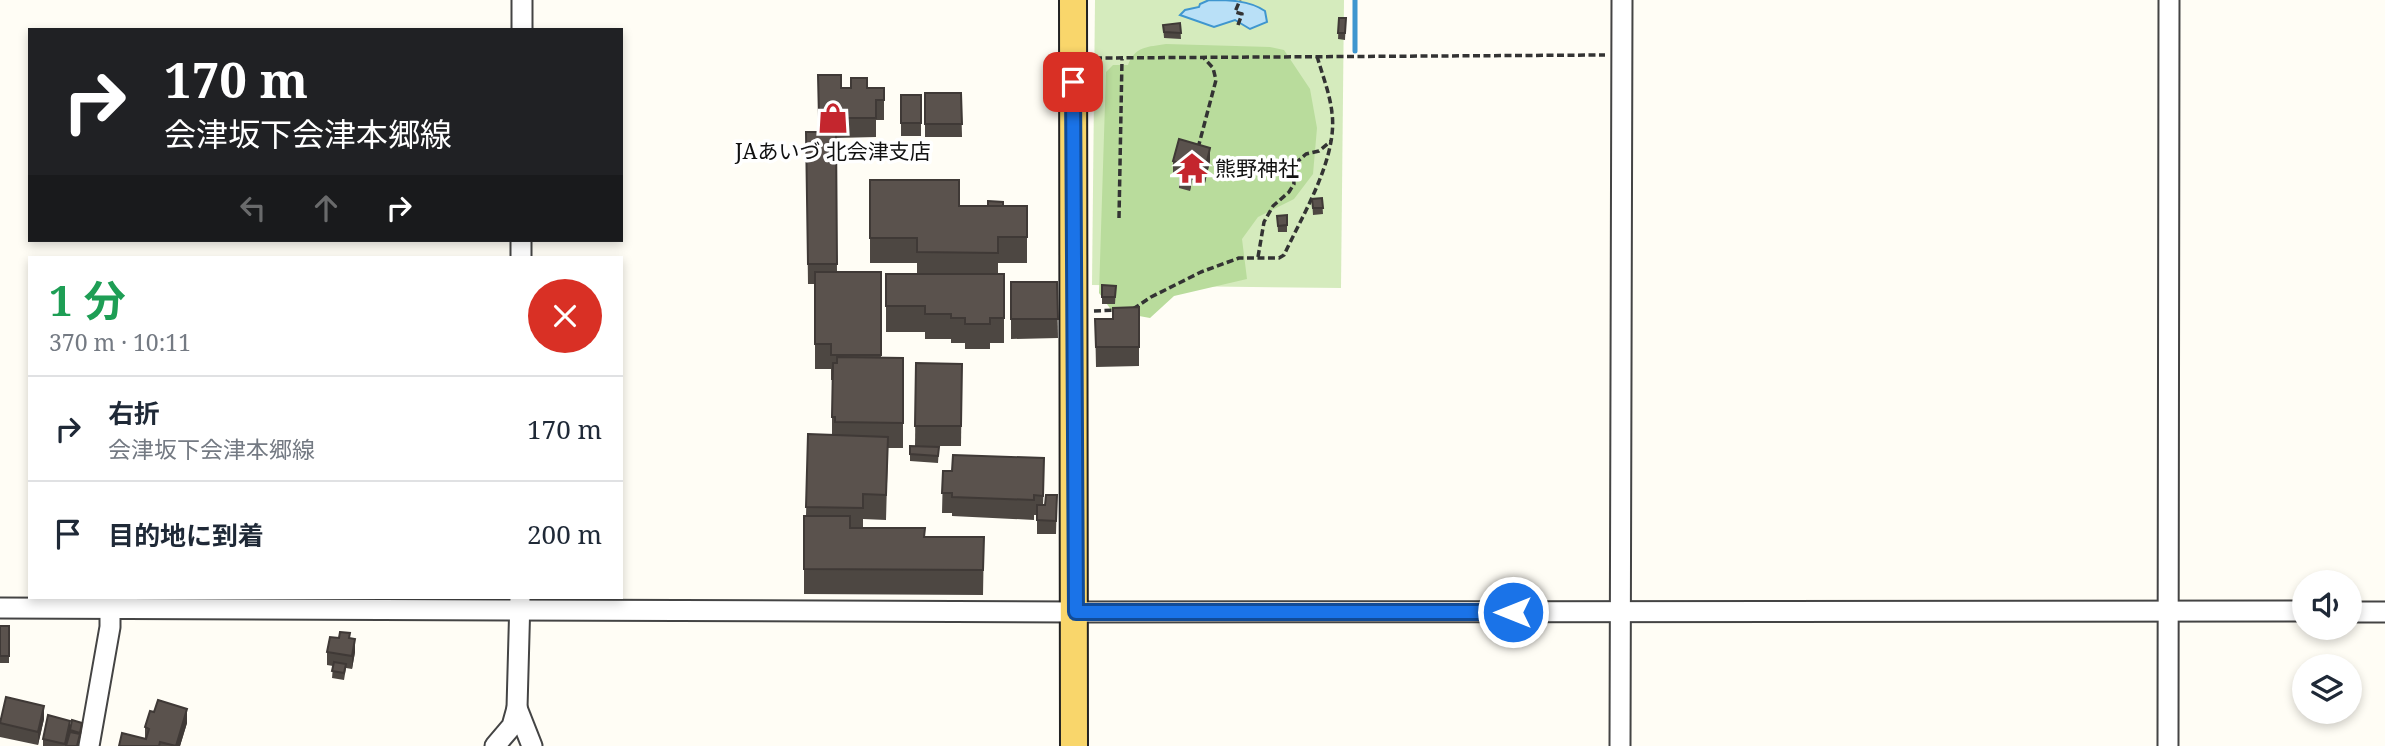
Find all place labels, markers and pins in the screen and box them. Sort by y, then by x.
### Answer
pin [1043,52,1103,112]
shop icon: JAあいづ 北会津支店 [816,101,850,135]
place label: JAあいづ 北会津支店 [734,137,931,165]
temple icon: 熊野神社 [1175,151,1209,185]
place label: 熊野神社 [1215,154,1299,182]

